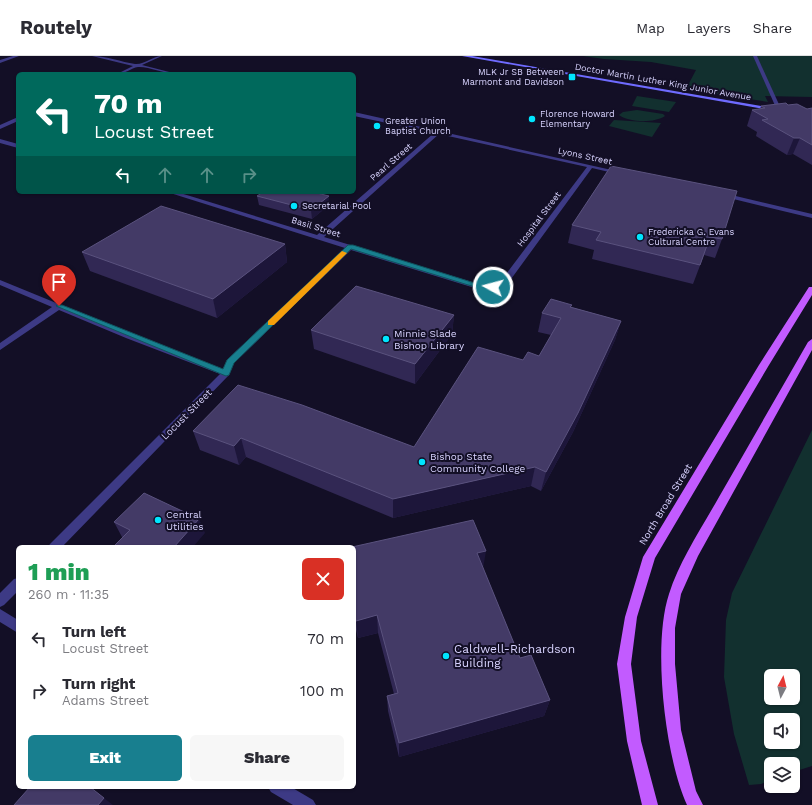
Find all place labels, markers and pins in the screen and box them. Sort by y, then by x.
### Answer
place label: MLK Jr SB Between Marmont and Davidson [462,67,564,87]
marker: MLK Jr SB Between Marmont and Davidson [567,72,577,82]
place label: Florence Howard Elementary [540,109,615,129]
marker: Florence Howard Elementary [527,114,537,124]
place label: Greater Union Baptist Church [385,116,451,136]
marker: Greater Union Baptist Church [372,121,382,131]
marker: Secretarial Pool [289,201,299,211]
place label: Secretarial Pool [302,201,371,211]
place label: Fredericka G. Evans Cultural Centre [648,227,734,247]
marker: Fredericka G. Evans Cultural Centre [635,232,645,242]
pin [42,265,76,306]
place label: Minnie Slade Bishop Library [394,328,465,351]
marker: Minnie Slade Bishop Library [381,334,391,344]
place label: Bishop State Community College [430,451,526,474]
marker: Bishop State Community College [417,457,427,467]
place label: Central Utilities [166,509,204,532]
marker: Central Utilities [153,515,163,525]
place label: Caldwell-Richardson Building [454,642,575,670]
marker: Caldwell-Richardson Building [441,651,451,661]

